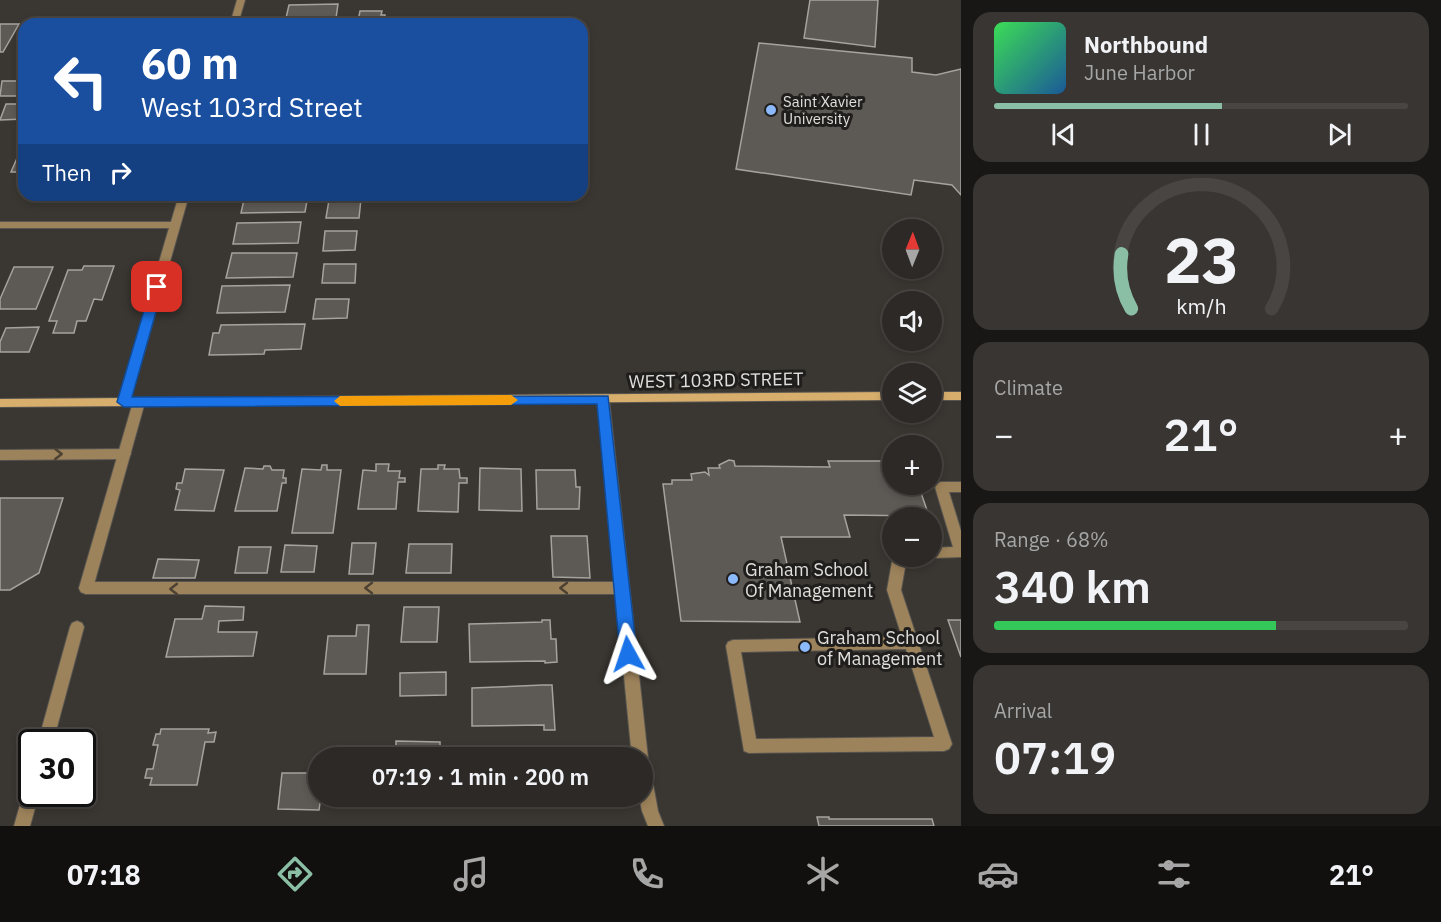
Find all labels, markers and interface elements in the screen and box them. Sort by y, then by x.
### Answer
text: Northbound [1084,30,1208,59]
text: 60 m [141,36,239,91]
icon: left [42,42,120,120]
text: June Harbor [1084,59,1195,86]
text: West 103rd Street [141,89,363,124]
place label: Saint Xavier University [783,92,863,128]
marker: Saint Xavier University [764,103,778,117]
icon: previous [1047,118,1080,151]
icon: pause [1185,118,1218,151]
icon: next [1323,118,1356,151]
icon: right [104,156,137,189]
text: Then [42,158,92,187]
north arrow [882,219,942,279]
map controls [882,219,942,567]
text: 23 [1164,219,1238,300]
pin [131,261,182,312]
icon: arrive [140,270,173,303]
button: sound [882,291,942,351]
text: km/h [1176,292,1226,320]
button: layers [882,363,942,423]
street label: WEST 103RD STREET [628,367,804,393]
text: Climate [994,374,1063,401]
text: 21° [1163,405,1239,463]
text: − [994,413,1014,456]
text: + [1388,413,1408,456]
button: + [882,435,942,495]
one-way arrow [54,448,63,460]
button: − [882,507,942,567]
text: Range · 68% [994,526,1109,553]
text: 340 km [994,557,1151,615]
place label: Graham School Of Management [745,558,873,602]
marker: Graham School Of Management [726,572,740,586]
one-way arrow [364,582,373,594]
one-way arrow [559,582,568,594]
one-way arrow [169,583,178,595]
position arrow [596,622,660,686]
place label: Graham School of Management [817,626,943,670]
marker: Graham School of Management [798,640,812,654]
text: Arrival [994,697,1052,724]
text: 07:19 [994,728,1116,786]
speed limit sign: 30 [18,729,96,807]
text: 07:19 · 1 min · 200 m [372,762,589,791]
icon: directions [274,853,316,895]
icon: music [450,853,492,895]
icon: phone [626,853,668,895]
icon: climate [802,853,844,895]
icon: car [977,853,1019,895]
icon: filters [1153,853,1195,895]
text: 07:18 [67,857,141,892]
text: 21° [1329,857,1374,892]

